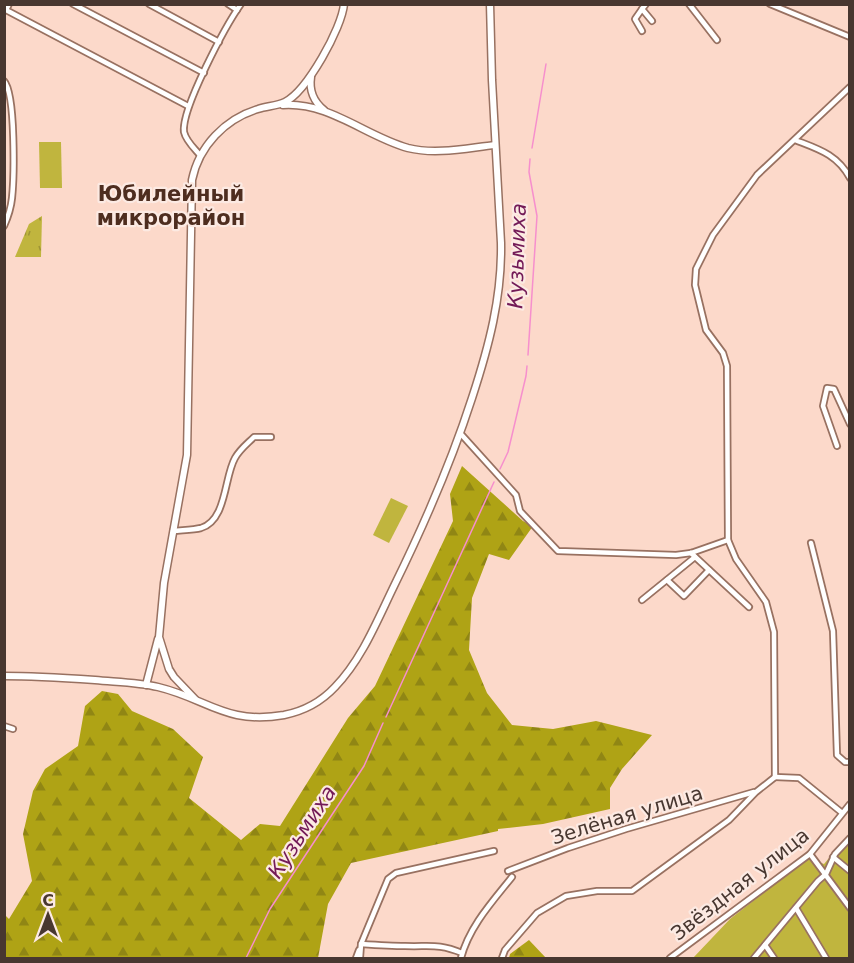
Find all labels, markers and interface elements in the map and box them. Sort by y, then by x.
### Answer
district label: Юбилейный микрорайон [97,182,245,230]
water label: Кузьмиха [503,203,531,309]
water label: Кузьмиха [263,781,341,883]
street label: Зелёная улица [548,781,706,849]
street label: Звёздная улица [666,823,814,945]
north arrow [18,885,78,945]
text: С [42,891,54,910]

